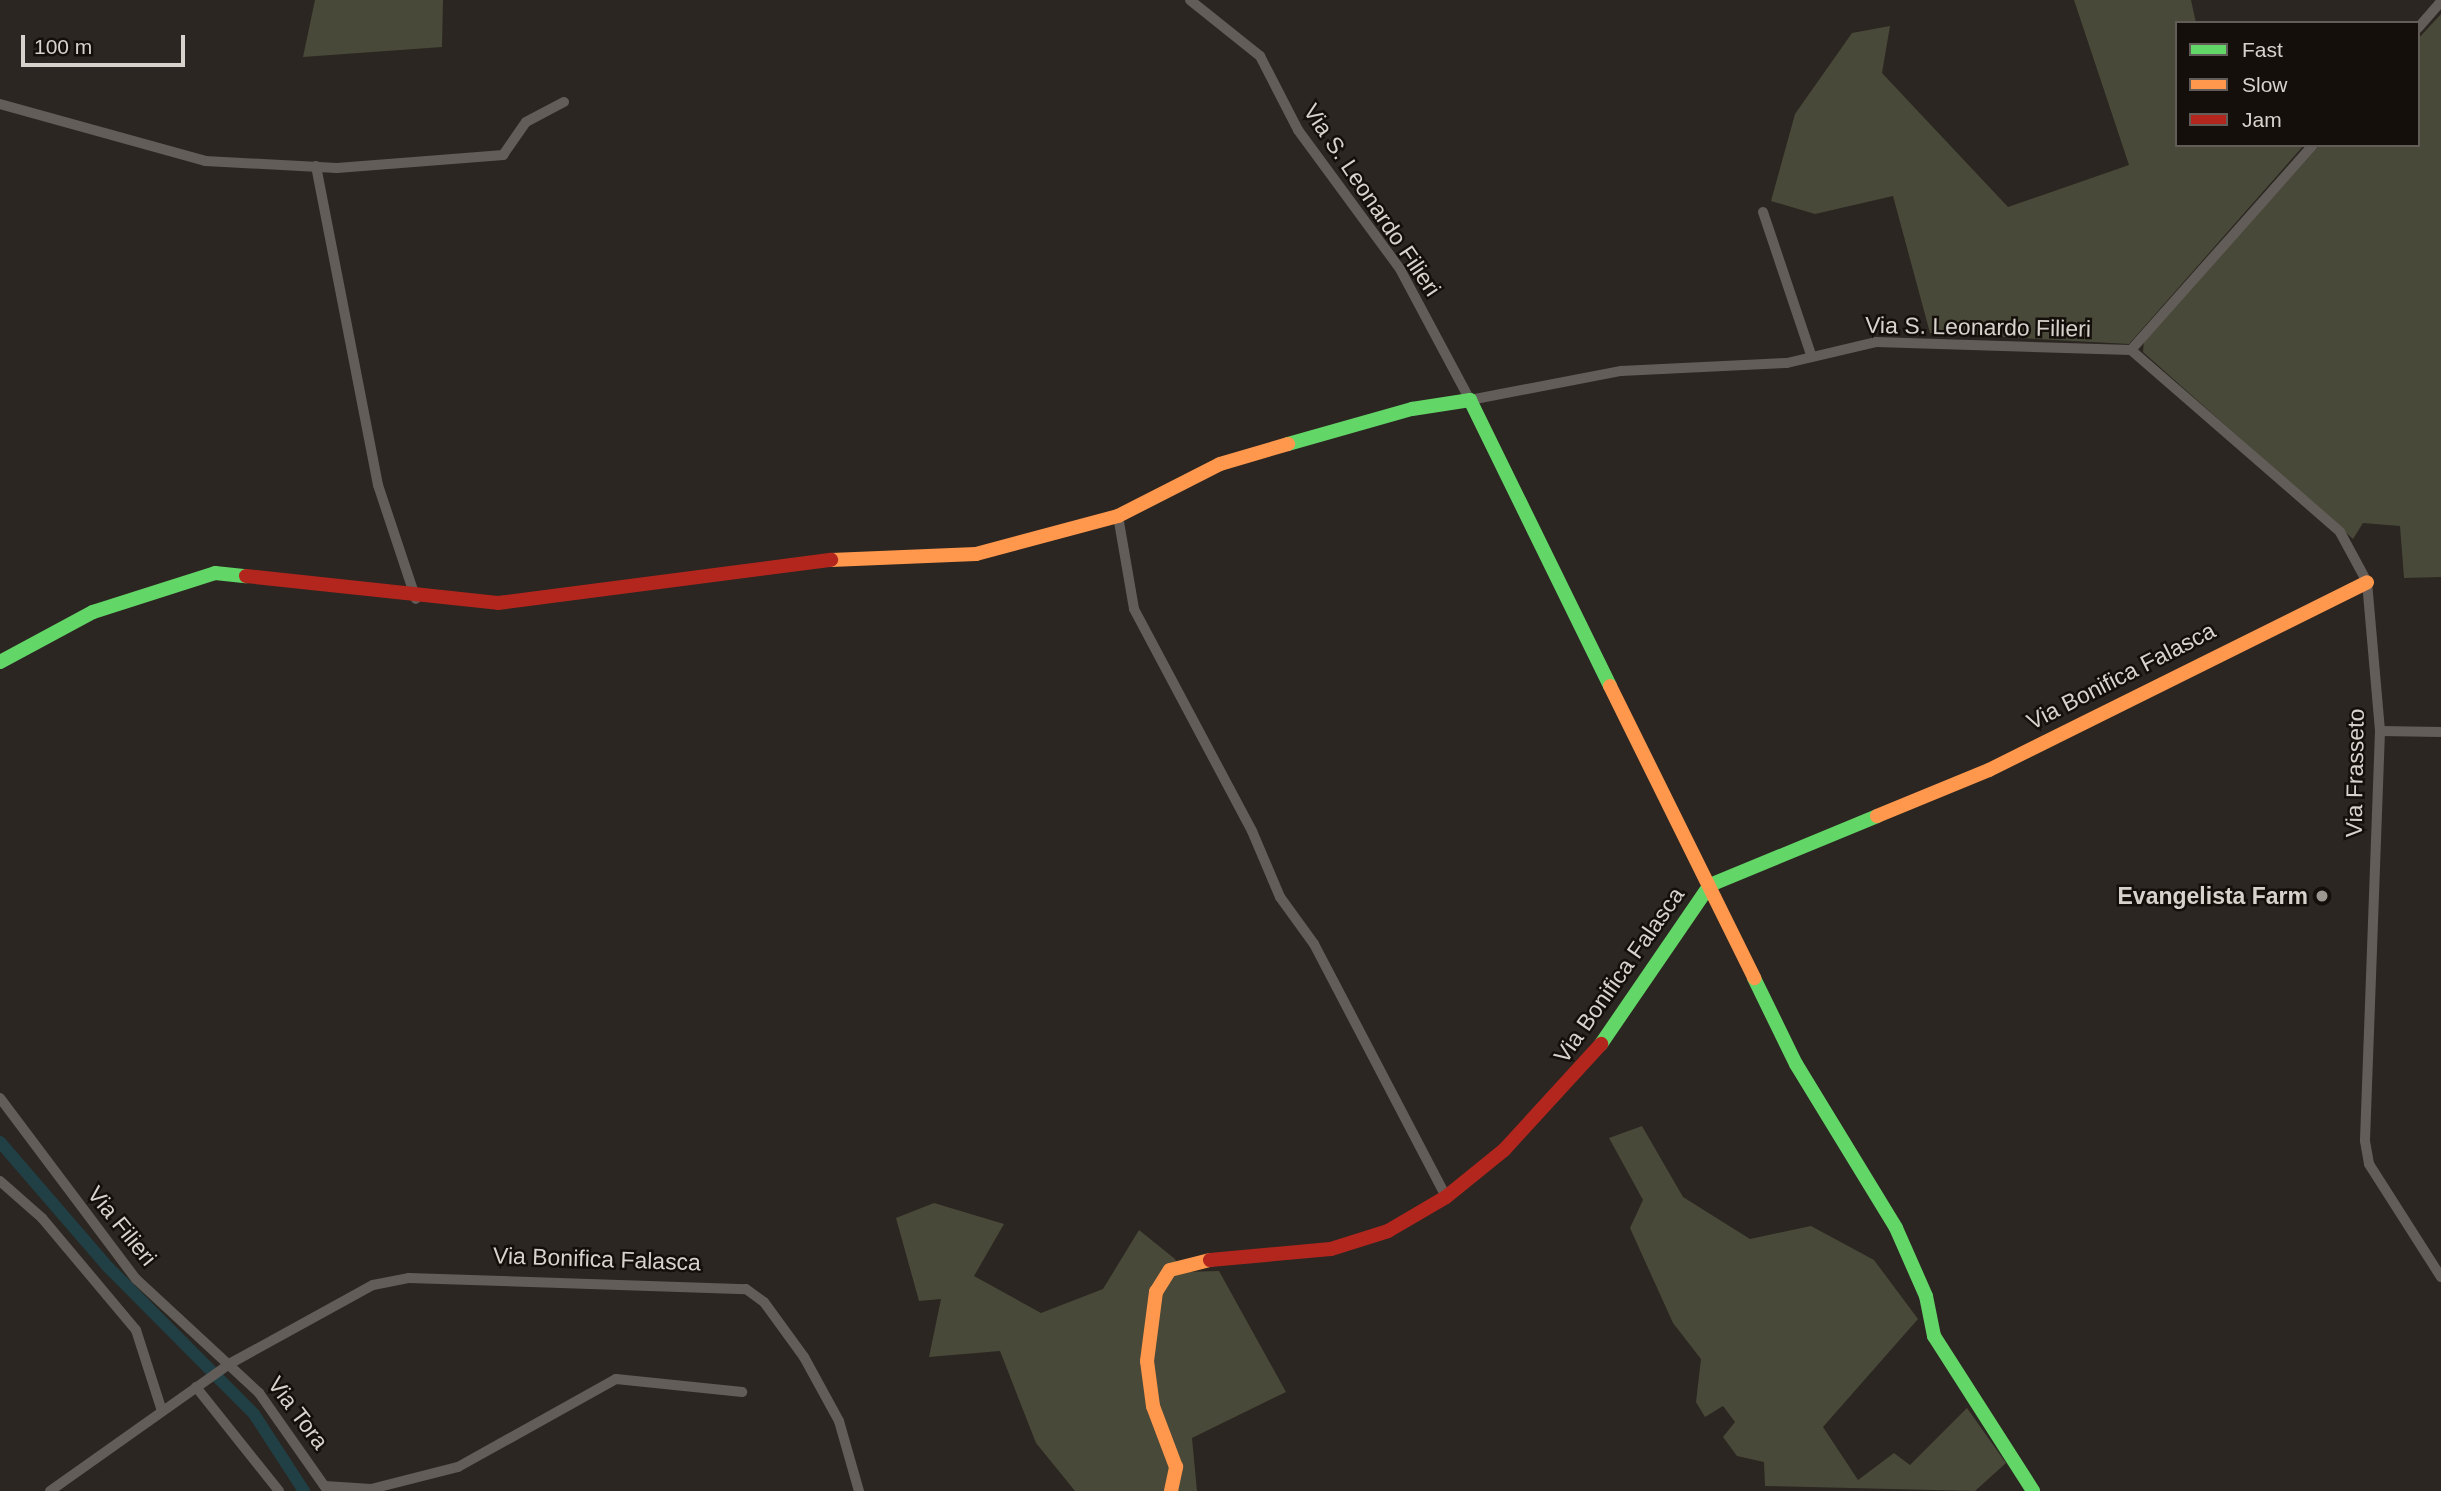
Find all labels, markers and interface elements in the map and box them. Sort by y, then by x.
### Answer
scale bar [24,21,189,65]
legend [2175,21,2420,147]
text: 100 m [34,35,92,58]
text: Fast [2242,38,2283,61]
text: Slow [2242,73,2288,96]
street label: Via S. Leonardo Filieri [1297,99,1447,301]
text: Jam [2242,108,2282,131]
street label: Via S. Leonardo Filieri [1865,311,2091,343]
street label: Via Bonifica Falasca [2022,616,2220,736]
street label: Via Frasseto [2340,708,2370,838]
street label: Via Bonifica Falasca [1548,882,1690,1068]
place label: Evangelista Farm [2118,882,2308,910]
marker: Evangelista Farm [2314,888,2330,904]
street label: Via Filieri [82,1181,162,1271]
street label: Via Bonifica Falasca [493,1242,701,1276]
street label: Via Tora [262,1371,334,1455]

